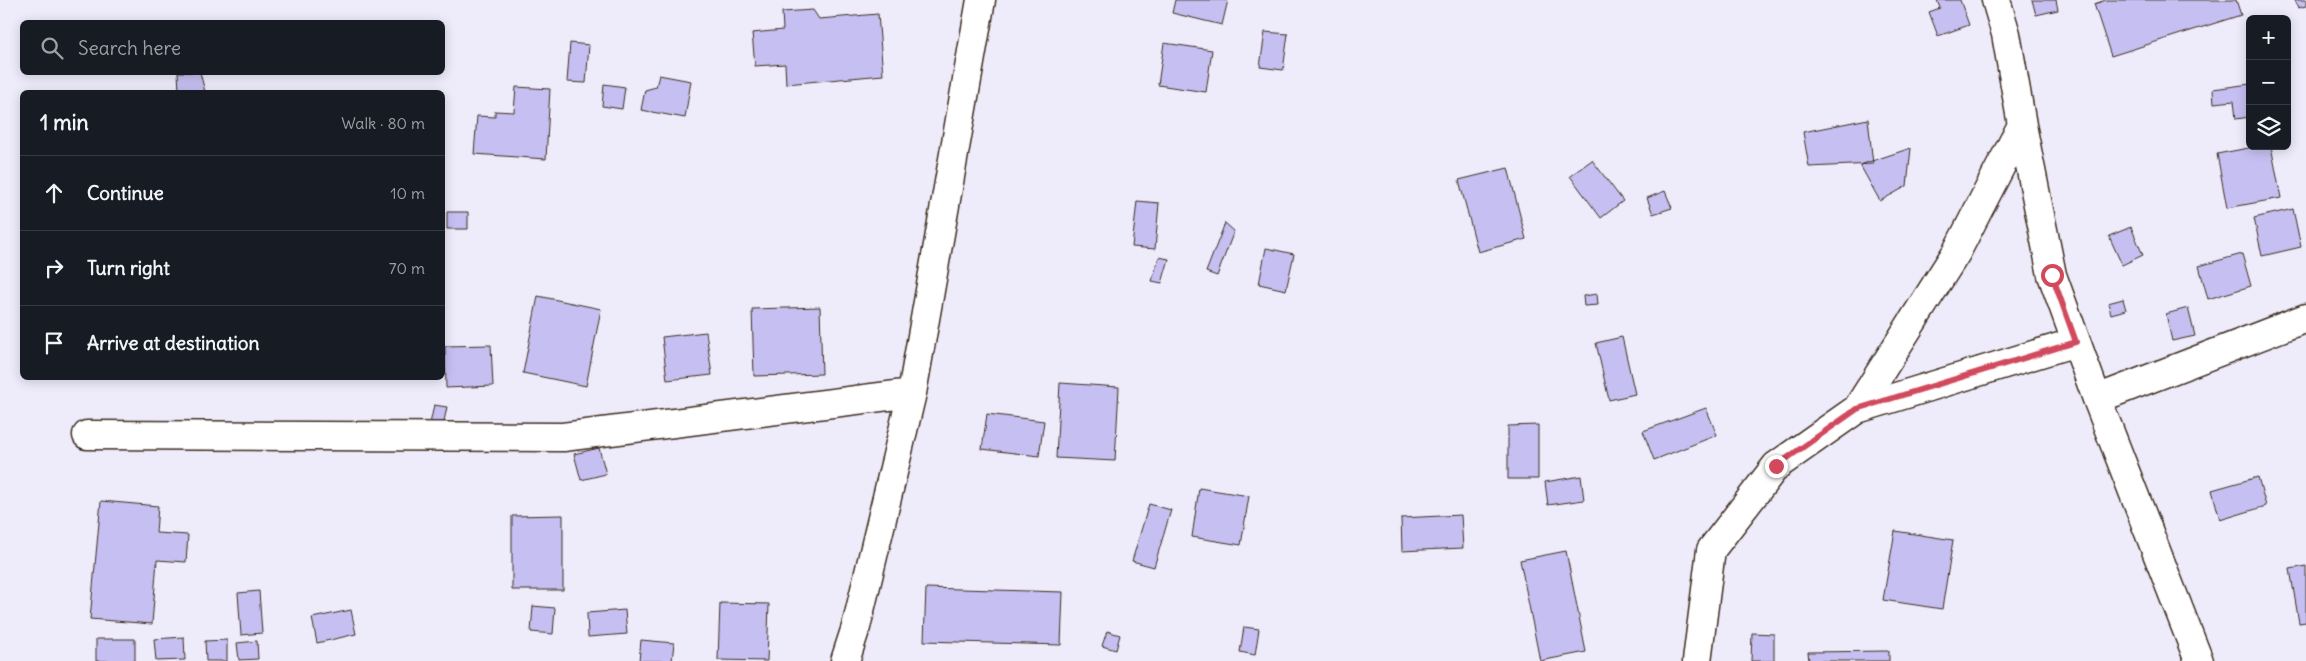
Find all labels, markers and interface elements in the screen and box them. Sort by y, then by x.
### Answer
map controls [2246,15,2291,150]
button: + [2246,15,2291,60]
search box [20,20,445,75]
icon: search [38,34,66,62]
text: Search here [78,36,181,60]
button: − [2246,60,2291,105]
button: layers [2246,105,2291,150]
text: 1 min [40,109,89,136]
text: Walk · 80 m [341,113,425,133]
icon: ahead [40,179,68,207]
text: Continue [87,181,164,205]
text: 10 m [390,183,425,203]
icon: right [40,254,68,282]
text: Turn right [87,256,170,280]
text: 70 m [389,258,425,278]
route start [2041,264,2064,287]
icon: arrive [40,329,68,357]
text: Arrive at destination [87,331,260,355]
route end [1765,455,1788,478]

